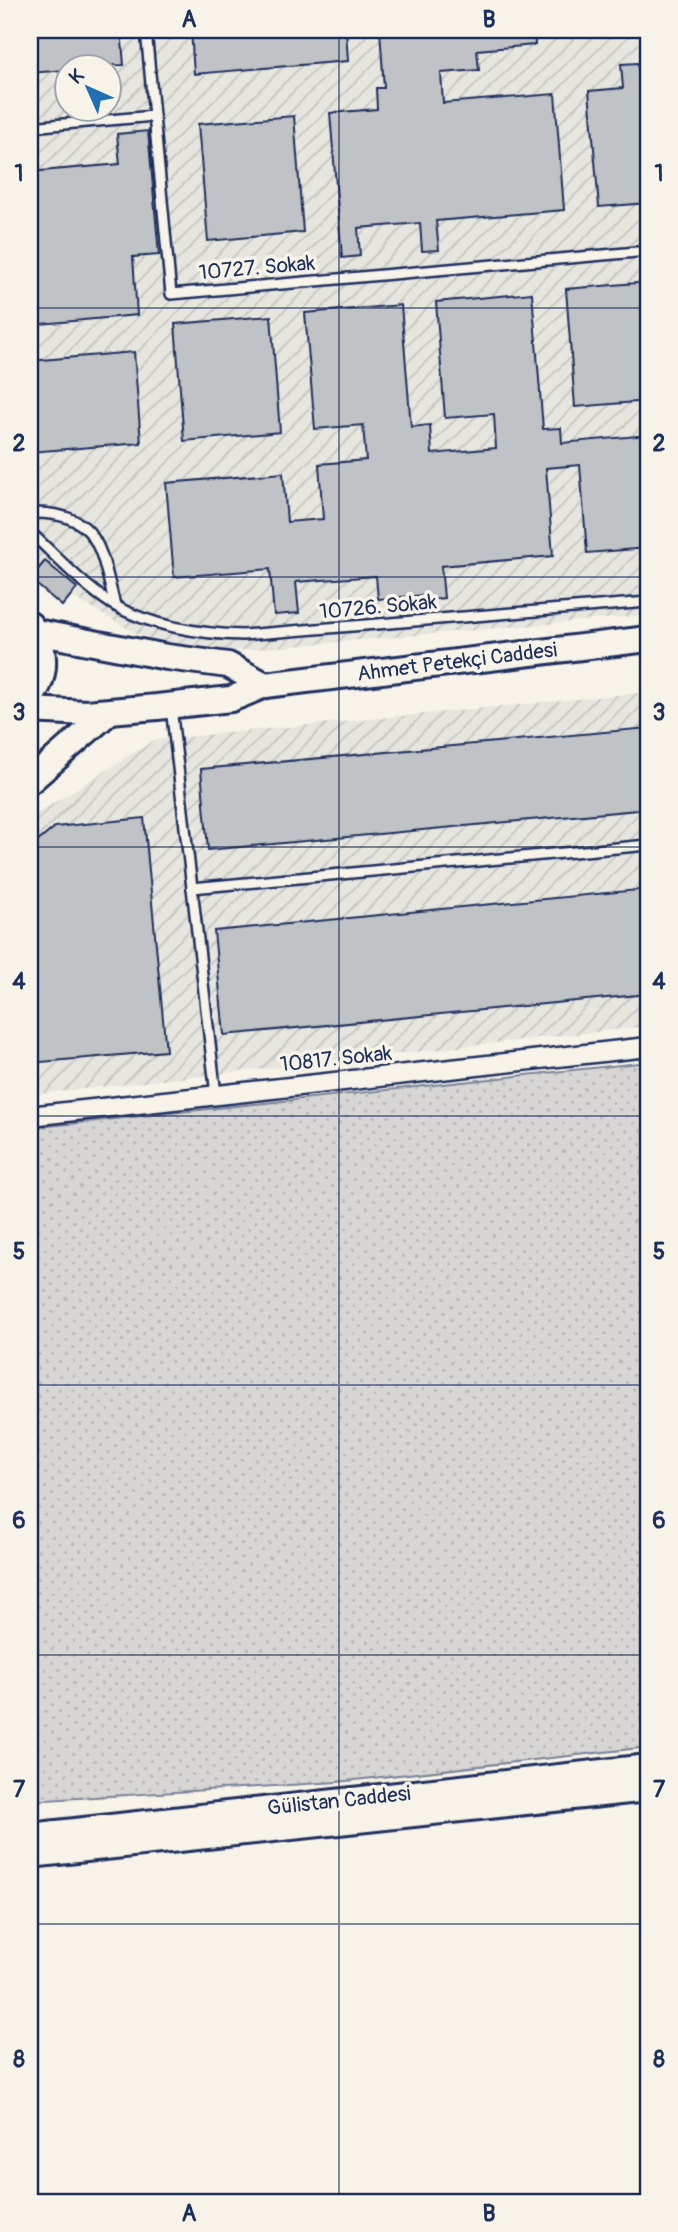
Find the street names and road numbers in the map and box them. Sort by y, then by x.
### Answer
street label: 10727. Sokak [198,249,316,287]
street label: 10726. Sokak [318,588,438,626]
street label: Ahmet Petekçi Caddesi [356,636,559,688]
street label: 10817. Sokak [279,1040,394,1078]
street label: Gülistan Caddesi [266,1780,412,1822]

